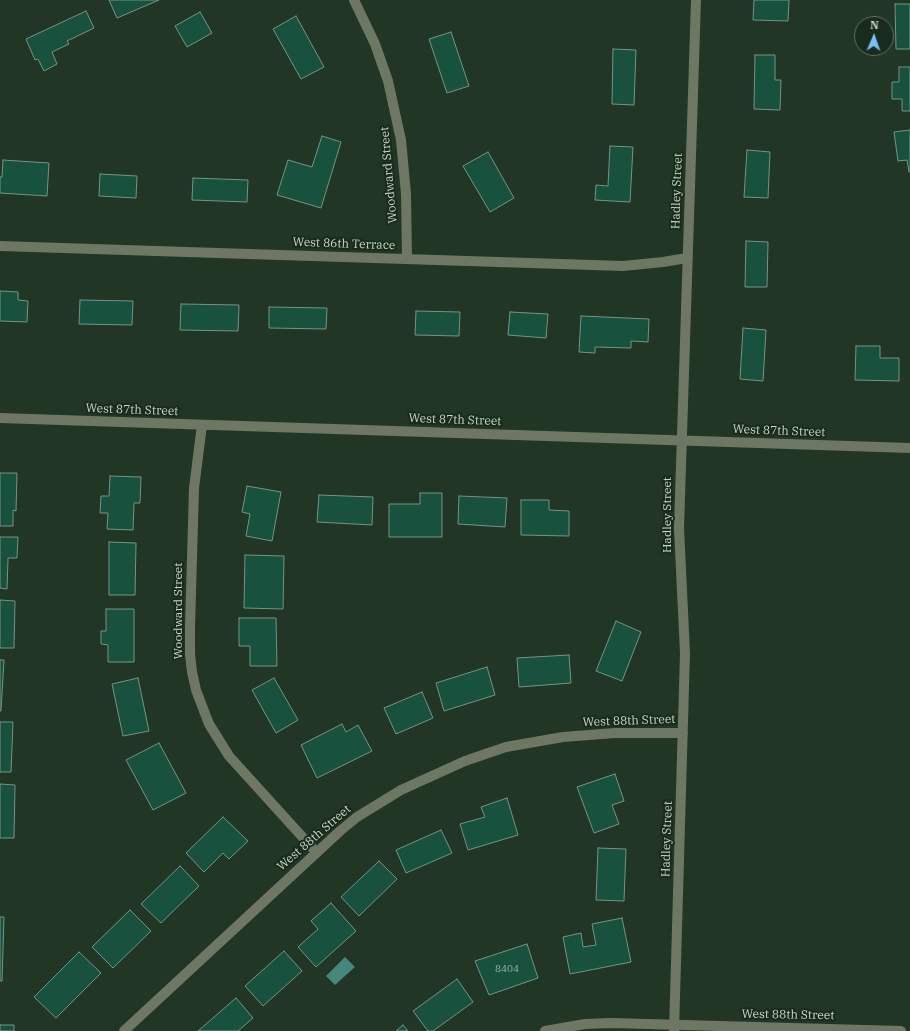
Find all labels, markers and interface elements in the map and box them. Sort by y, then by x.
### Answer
north arrow [854,16,894,56]
text: N [870,18,879,32]
street label: Woodward Street [378,126,400,224]
street label: Hadley Street [668,153,686,229]
street label: West 86th Terrace [292,235,396,253]
street label: West 87th Street [85,401,179,419]
street label: West 87th Street [408,411,502,429]
street label: West 87th Street [732,422,826,440]
street label: Hadley Street [661,477,675,553]
street label: Woodward Street [172,562,186,660]
street label: West 88th Street [582,712,676,730]
street label: Hadley Street [658,801,676,877]
street label: West 88th Street [274,802,354,874]
house number: 8404 [495,963,519,975]
street label: West 88th Street [741,1007,835,1023]

